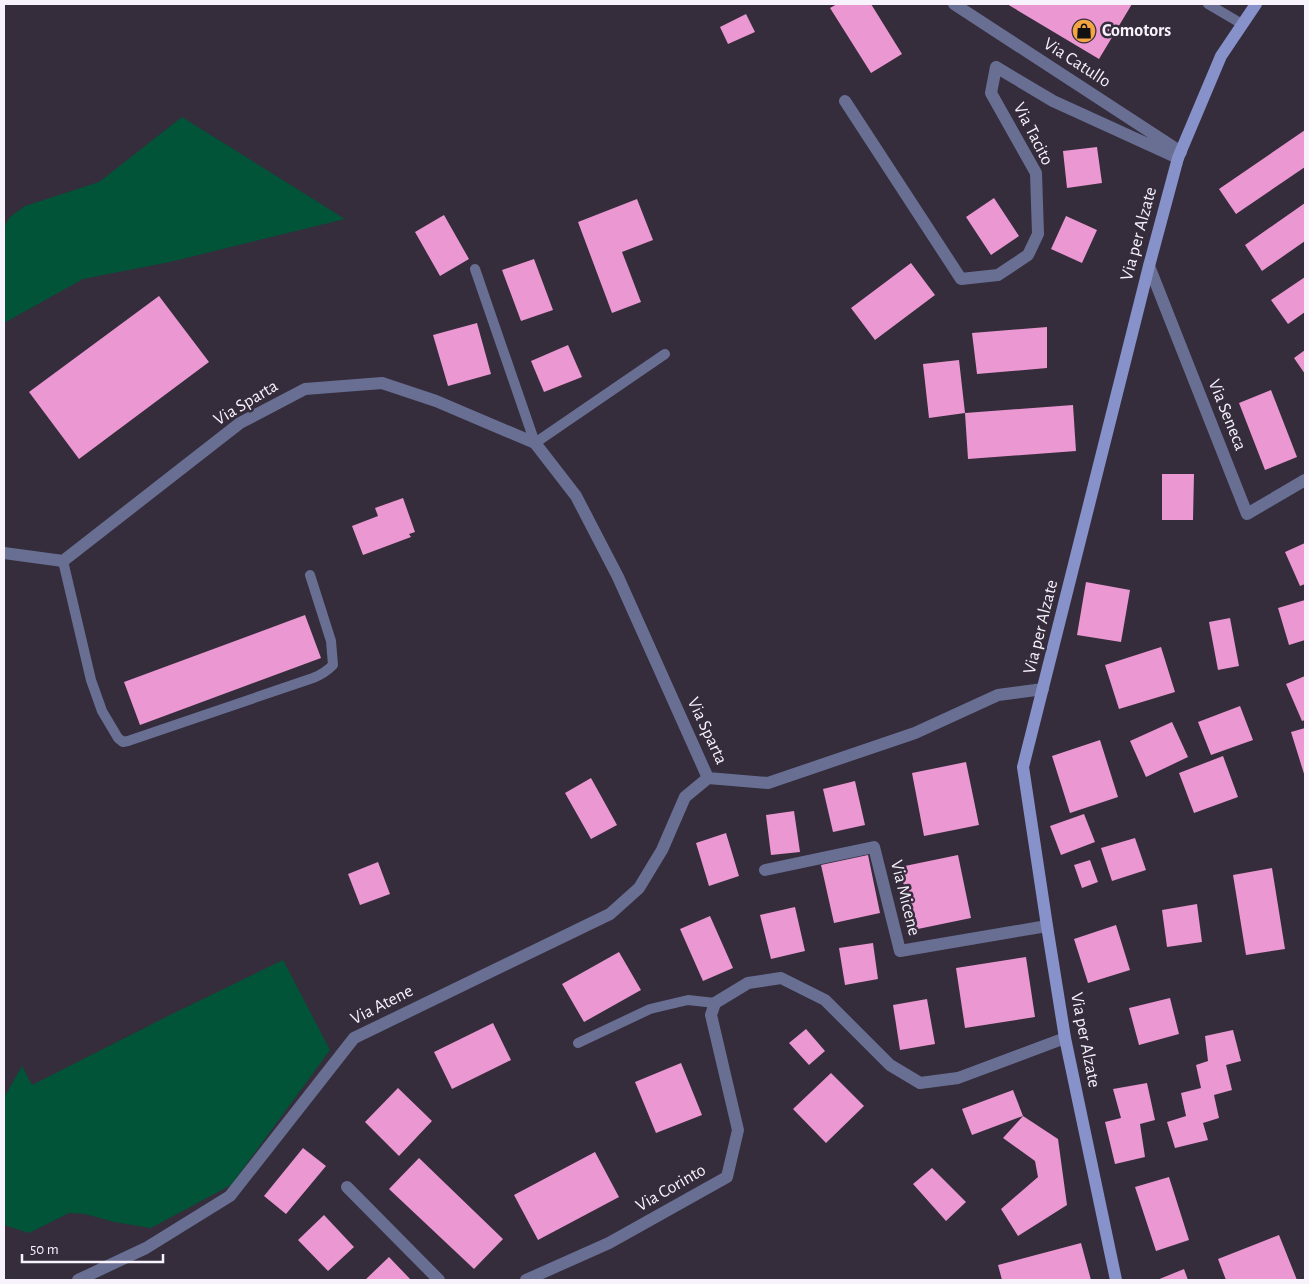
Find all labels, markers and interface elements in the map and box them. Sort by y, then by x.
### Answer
shop icon: Comotors [1071,18,1097,44]
place label: Comotors [1102,22,1171,40]
street label: Via Catullo [1040,35,1114,91]
street label: Via Tacito [1010,100,1056,168]
street label: Via per Alzate [1118,185,1160,283]
street label: Via Sparta [211,377,281,429]
street label: Via Seneca [1205,377,1249,453]
street label: Via per Alzate [1021,578,1061,676]
street label: Via Sparta [684,695,730,767]
street label: Via Micene [887,858,923,938]
street label: Via Atene [348,982,416,1028]
street label: Via per Alzate [1067,991,1103,1089]
street label: Via Corinto [633,1161,709,1215]
scale bar [22,1232,164,1264]
text: 50 m [30,1242,59,1257]

